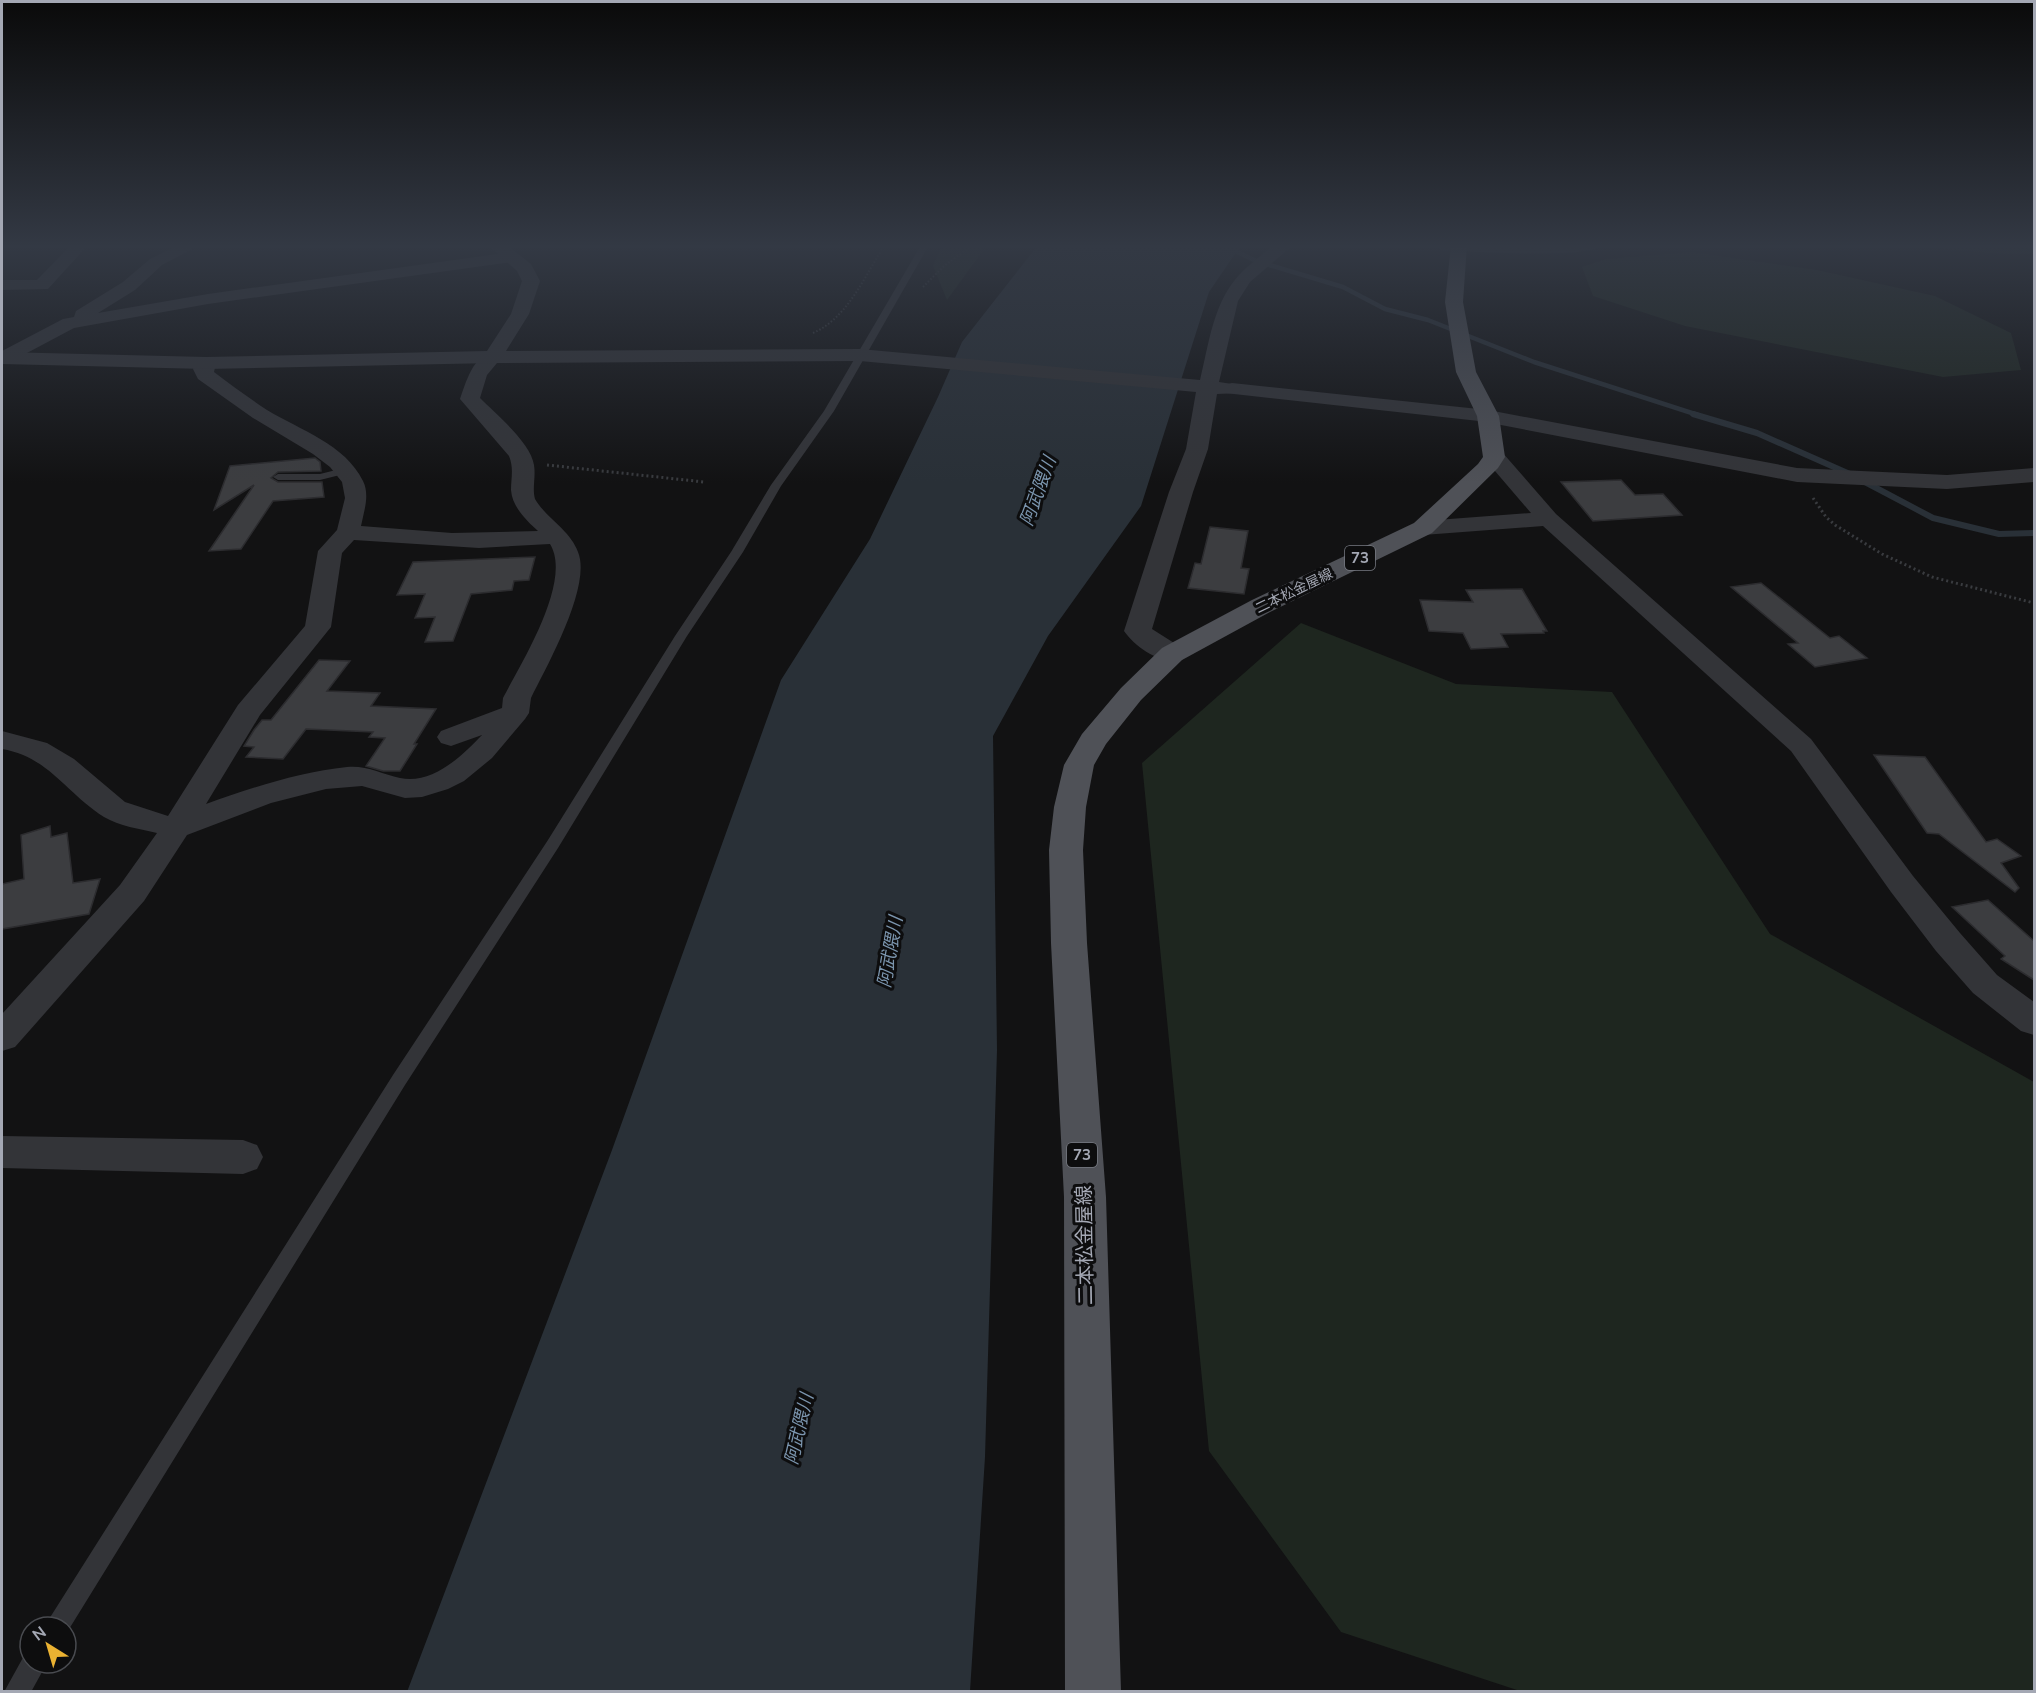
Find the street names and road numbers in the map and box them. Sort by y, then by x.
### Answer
road number: 73 [1345,546,1375,570]
street label: 二本松金屋線 [1252,564,1336,618]
road number: 73 [1067,1143,1097,1167]
street label: 二本松金屋線 [1070,1185,1100,1305]

